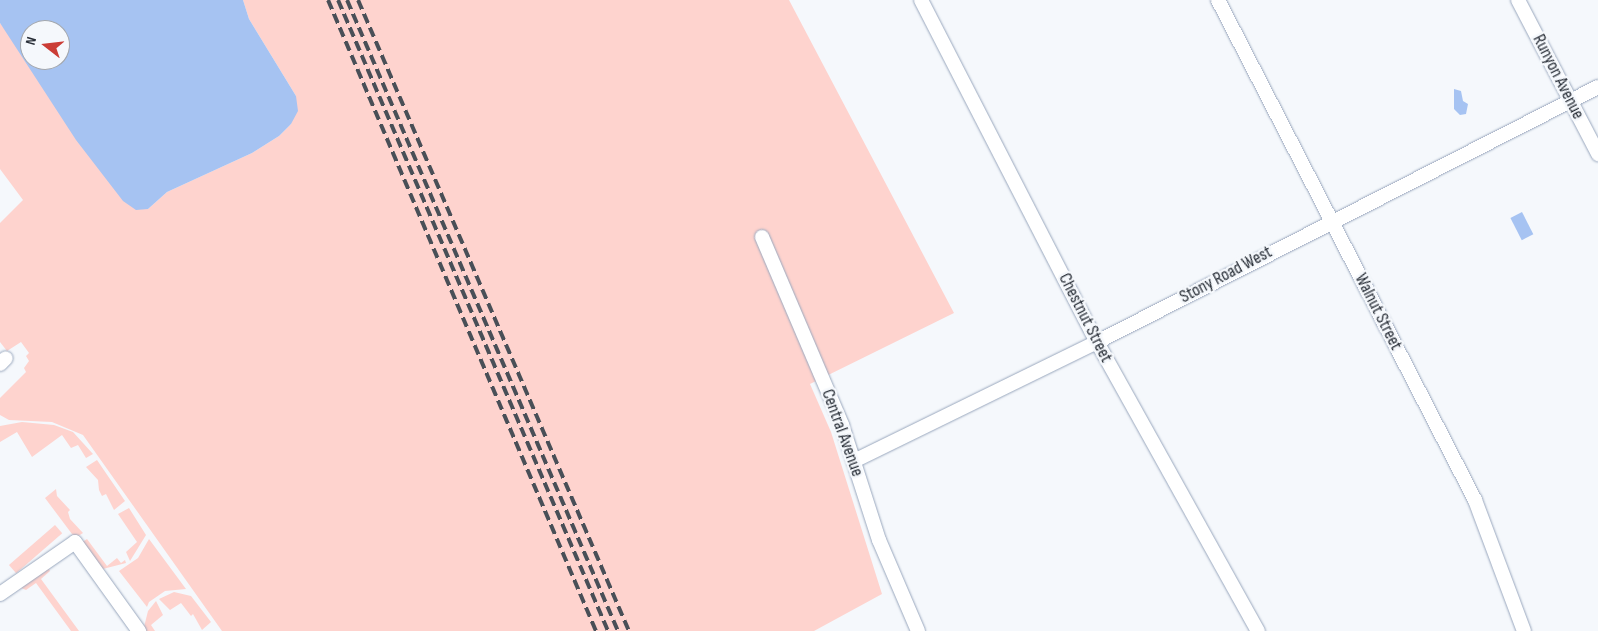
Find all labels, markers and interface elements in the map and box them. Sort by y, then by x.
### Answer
north arrow [20,20,70,70]
street label: Runyon Avenue [1527,31,1589,123]
text: N [22,35,40,47]
street label: Stony Road West [1176,242,1276,308]
street label: Chestnut Street [1053,270,1117,366]
street label: Walnut Street [1350,270,1406,354]
street label: Central Avenue [816,386,868,480]

